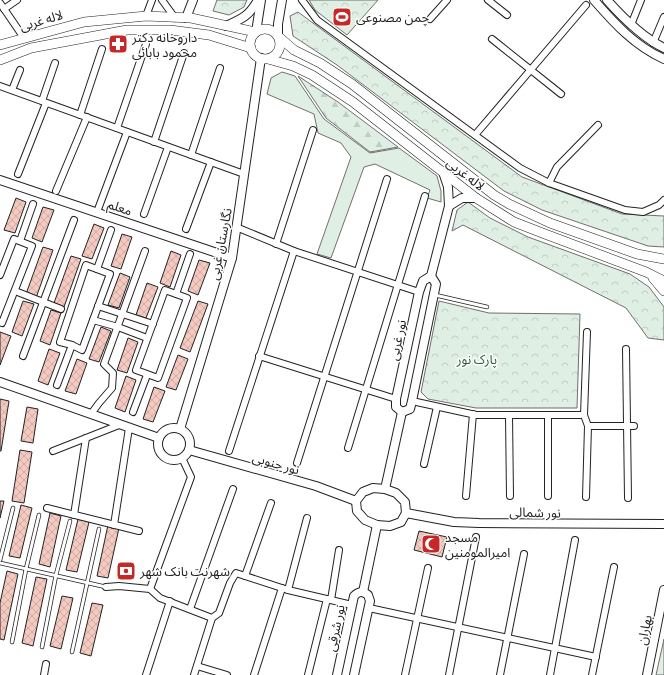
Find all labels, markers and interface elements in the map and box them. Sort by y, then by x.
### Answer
street label: لاله غربی [17,5,65,35]
sports icon: چمن مصنوعی [331,6,353,28]
place label: چمن مصنوعی [356,8,429,27]
place label: داروخانه دکتر محمود بابائی [131,28,197,61]
pharmacy icon: داروخانه دکتر محمود بابائی [107,33,129,55]
street label: لاله غربی [443,153,489,195]
street label: معلم [105,194,135,221]
street label: نگارستان غربی [204,206,236,282]
street label: نور غربی [384,318,410,362]
park label: پارک نور [456,350,497,369]
street label: نور جنوبی [250,448,302,478]
street label: نور شمالی [509,503,561,521]
place label: مسجد امیرالمومنین [445,528,510,561]
mosque icon: مسجد امیرالمومنین [420,533,442,555]
bank icon: شهرنت بانک شهر [115,560,137,582]
place label: شهرنت بانک شهر [139,562,230,580]
street label: نور شرقی [321,603,349,653]
street label: بهاران [632,613,656,647]

